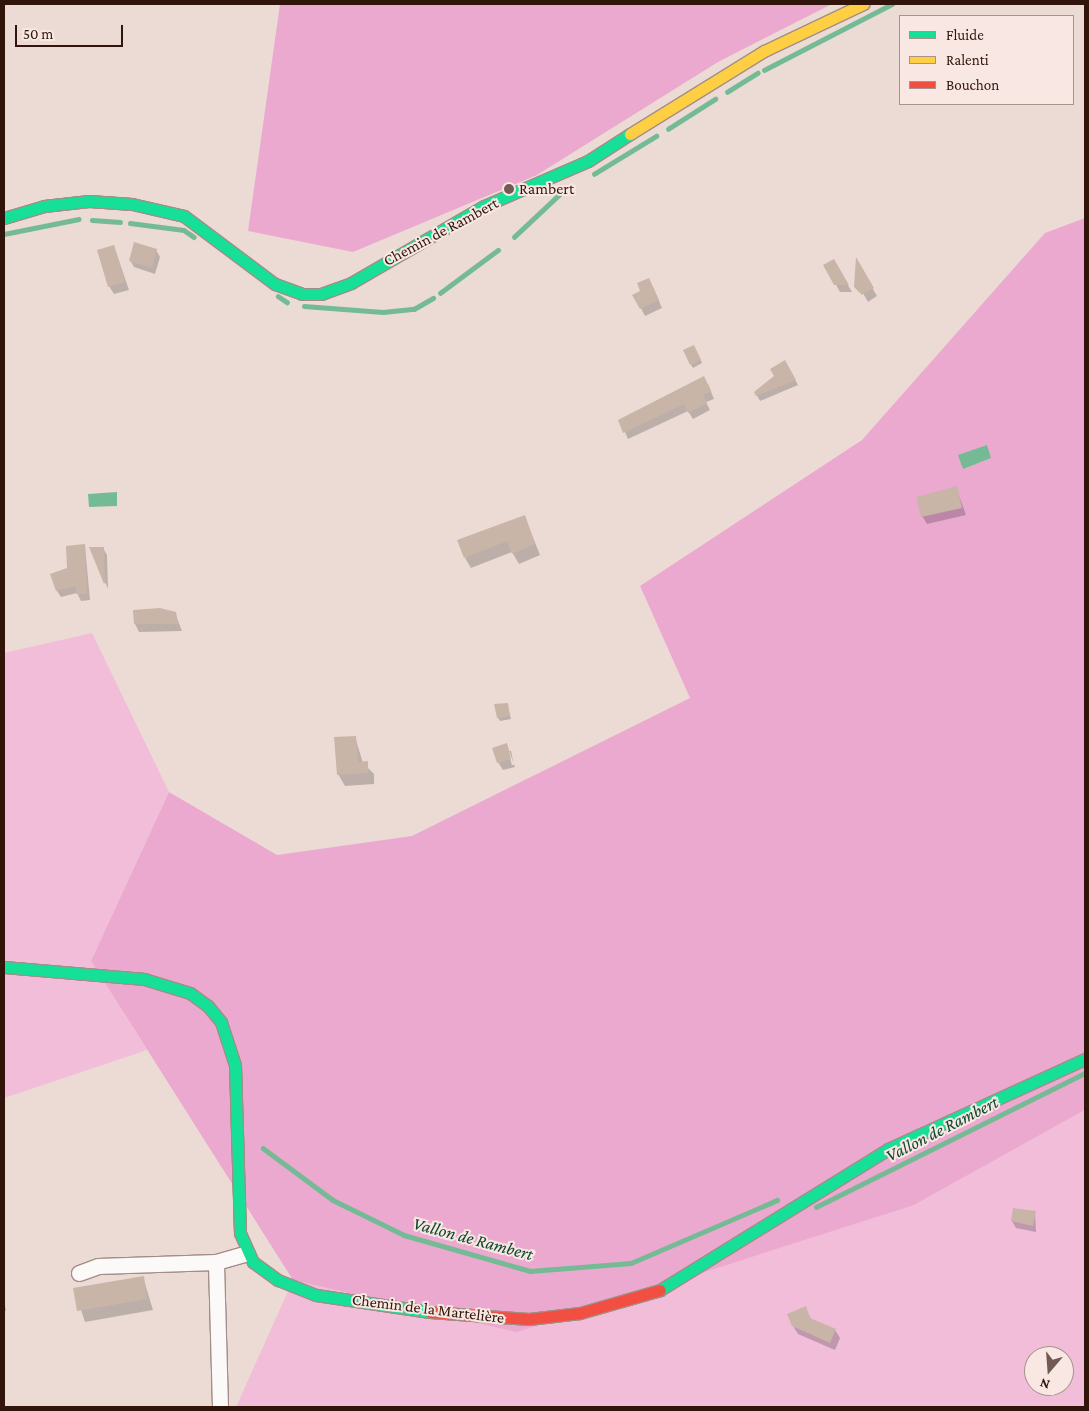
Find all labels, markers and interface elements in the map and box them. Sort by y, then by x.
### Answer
scale bar [18,15,125,47]
legend [899,15,1074,105]
text: 50 m [23,26,53,42]
text: Fluide [946,27,984,43]
text: Ralenti [946,52,989,68]
text: Bouchon [946,77,999,93]
place label: Rambert [519,179,574,199]
marker: Rambert [503,183,515,195]
street label: Chemin de Rambert [380,194,502,270]
water label: Vallon de Rambert [882,1091,1002,1167]
water label: Vallon de Rambert [411,1213,535,1265]
street label: Chemin de la Martelière [351,1290,505,1328]
north arrow [1024,1346,1074,1396]
text: N [1038,1375,1052,1393]

